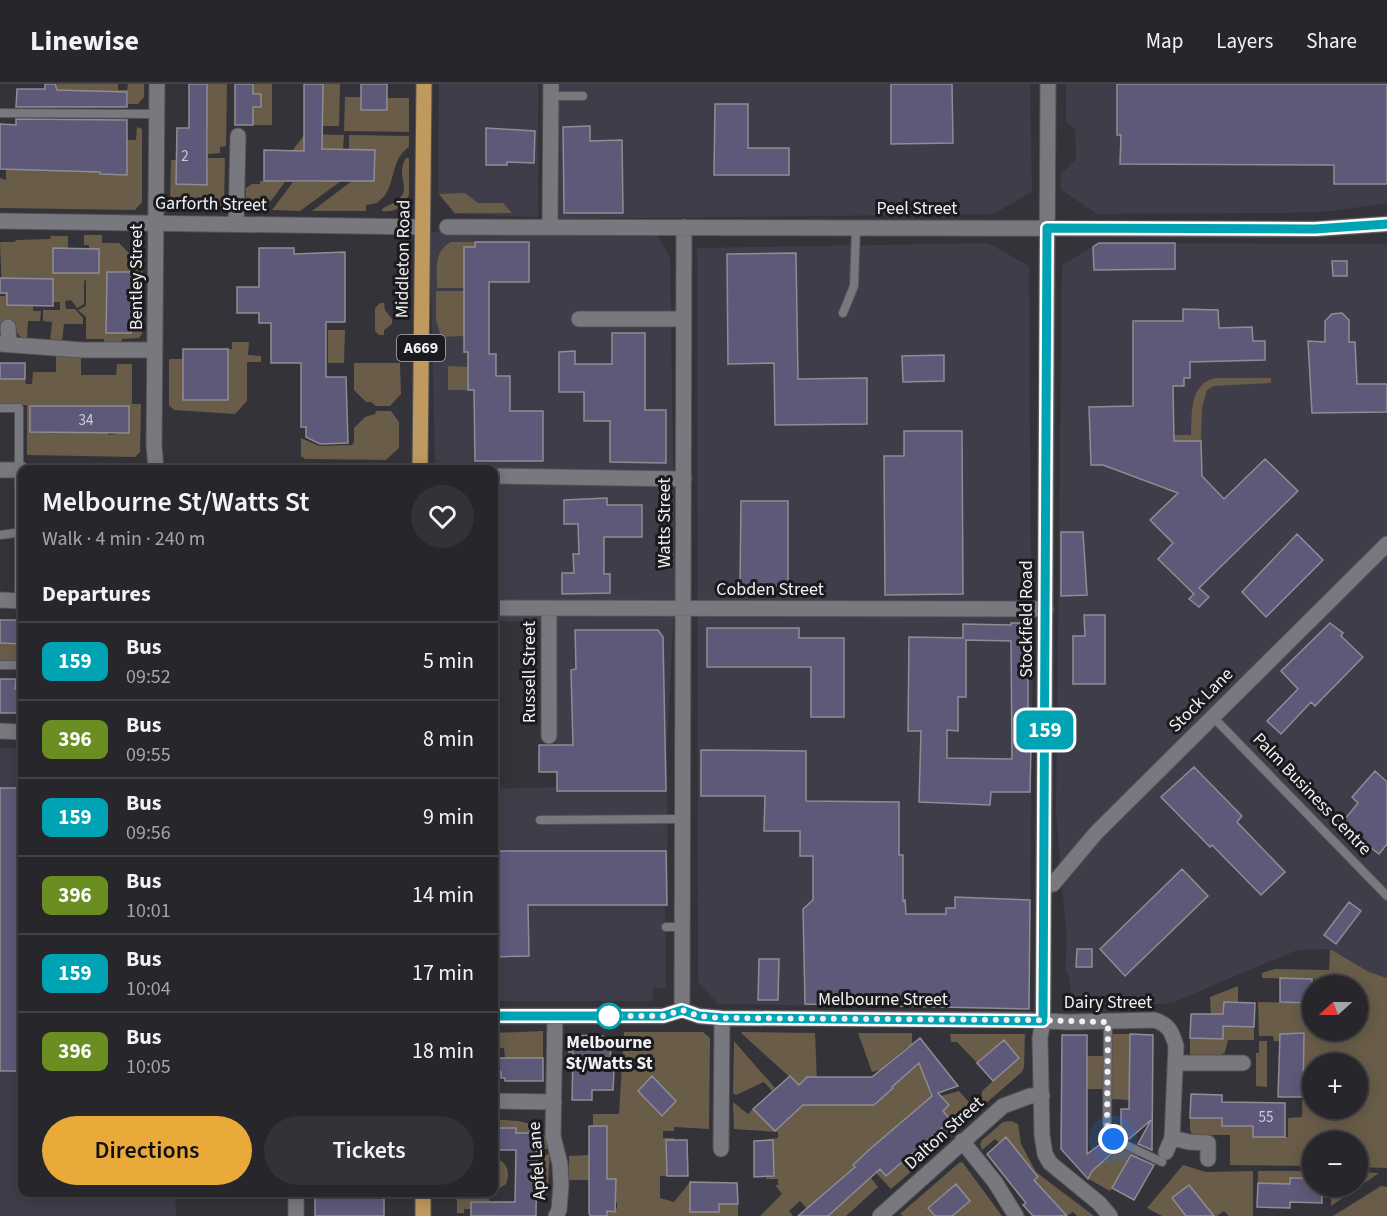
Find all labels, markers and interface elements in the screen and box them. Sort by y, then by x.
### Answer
text: Linewise [30,21,139,61]
text: Map [1146,26,1183,56]
text: Layers [1216,26,1273,56]
text: Share [1306,26,1357,56]
house number: 2 [181,146,189,167]
street label: Garforth Street [155,191,267,217]
street label: Peel Street [877,196,957,221]
street label: Middleton Road [389,200,417,318]
street label: Bentley Street [124,224,149,330]
road number: A669 [397,335,445,361]
house number: 34 [79,410,94,431]
street label: Watts Street [652,478,677,568]
text: Melbourne St/Watts St [42,482,309,522]
button: heart [411,485,474,548]
text: Walk · 4 min · 240 m [42,525,205,553]
street label: Stockfield Road [1014,560,1039,678]
street label: Cobden Street [716,577,824,602]
text: Departures [42,578,151,610]
street label: Russell Street [517,621,542,723]
text: Bus [126,631,162,663]
text: 5 min [423,645,474,677]
text: 159 [58,646,92,676]
street label: Stock Lane [1163,662,1239,738]
text: 09:52 [126,663,171,691]
text: Bus [126,709,162,741]
line badge: 159 [1010,710,1080,750]
text: 159 [1028,715,1062,745]
text: 8 min [423,723,474,755]
text: 396 [58,724,92,754]
street label: Palm Business Centre [1247,727,1377,861]
text: 09:55 [126,741,171,769]
text: Bus [126,787,162,819]
text: 9 min [423,801,474,833]
text: 159 [58,802,92,832]
text: 09:56 [126,819,171,847]
text: Bus [126,865,162,897]
text: 14 min [412,879,474,911]
text: 396 [58,880,92,910]
text: 10:01 [126,897,171,925]
text: Bus [126,943,162,975]
text: 17 min [412,957,474,989]
text: 159 [58,958,92,988]
text: 10:04 [126,975,171,1003]
north arrow [1302,975,1368,1041]
map controls [1302,975,1368,1197]
street label: Melbourne Street [818,987,948,1012]
street label: Dairy Street [1064,990,1152,1015]
marker: Melbourne St/Watts St [596,1003,622,1029]
text: Bus [126,1021,162,1053]
place label: Melbourne St/Watts St [565,1030,653,1076]
text: 18 min [412,1035,474,1067]
text: 396 [58,1036,92,1066]
text: 10:05 [126,1053,171,1081]
button: + [1302,1053,1368,1119]
street label: Dalton Street [899,1091,989,1175]
house number: 55 [1259,1107,1273,1128]
button: Directions [42,1116,252,1185]
button: Tickets [264,1116,474,1185]
street label: Apfel Lane [522,1121,552,1201]
your location [1098,1124,1128,1154]
button: − [1302,1131,1368,1197]

